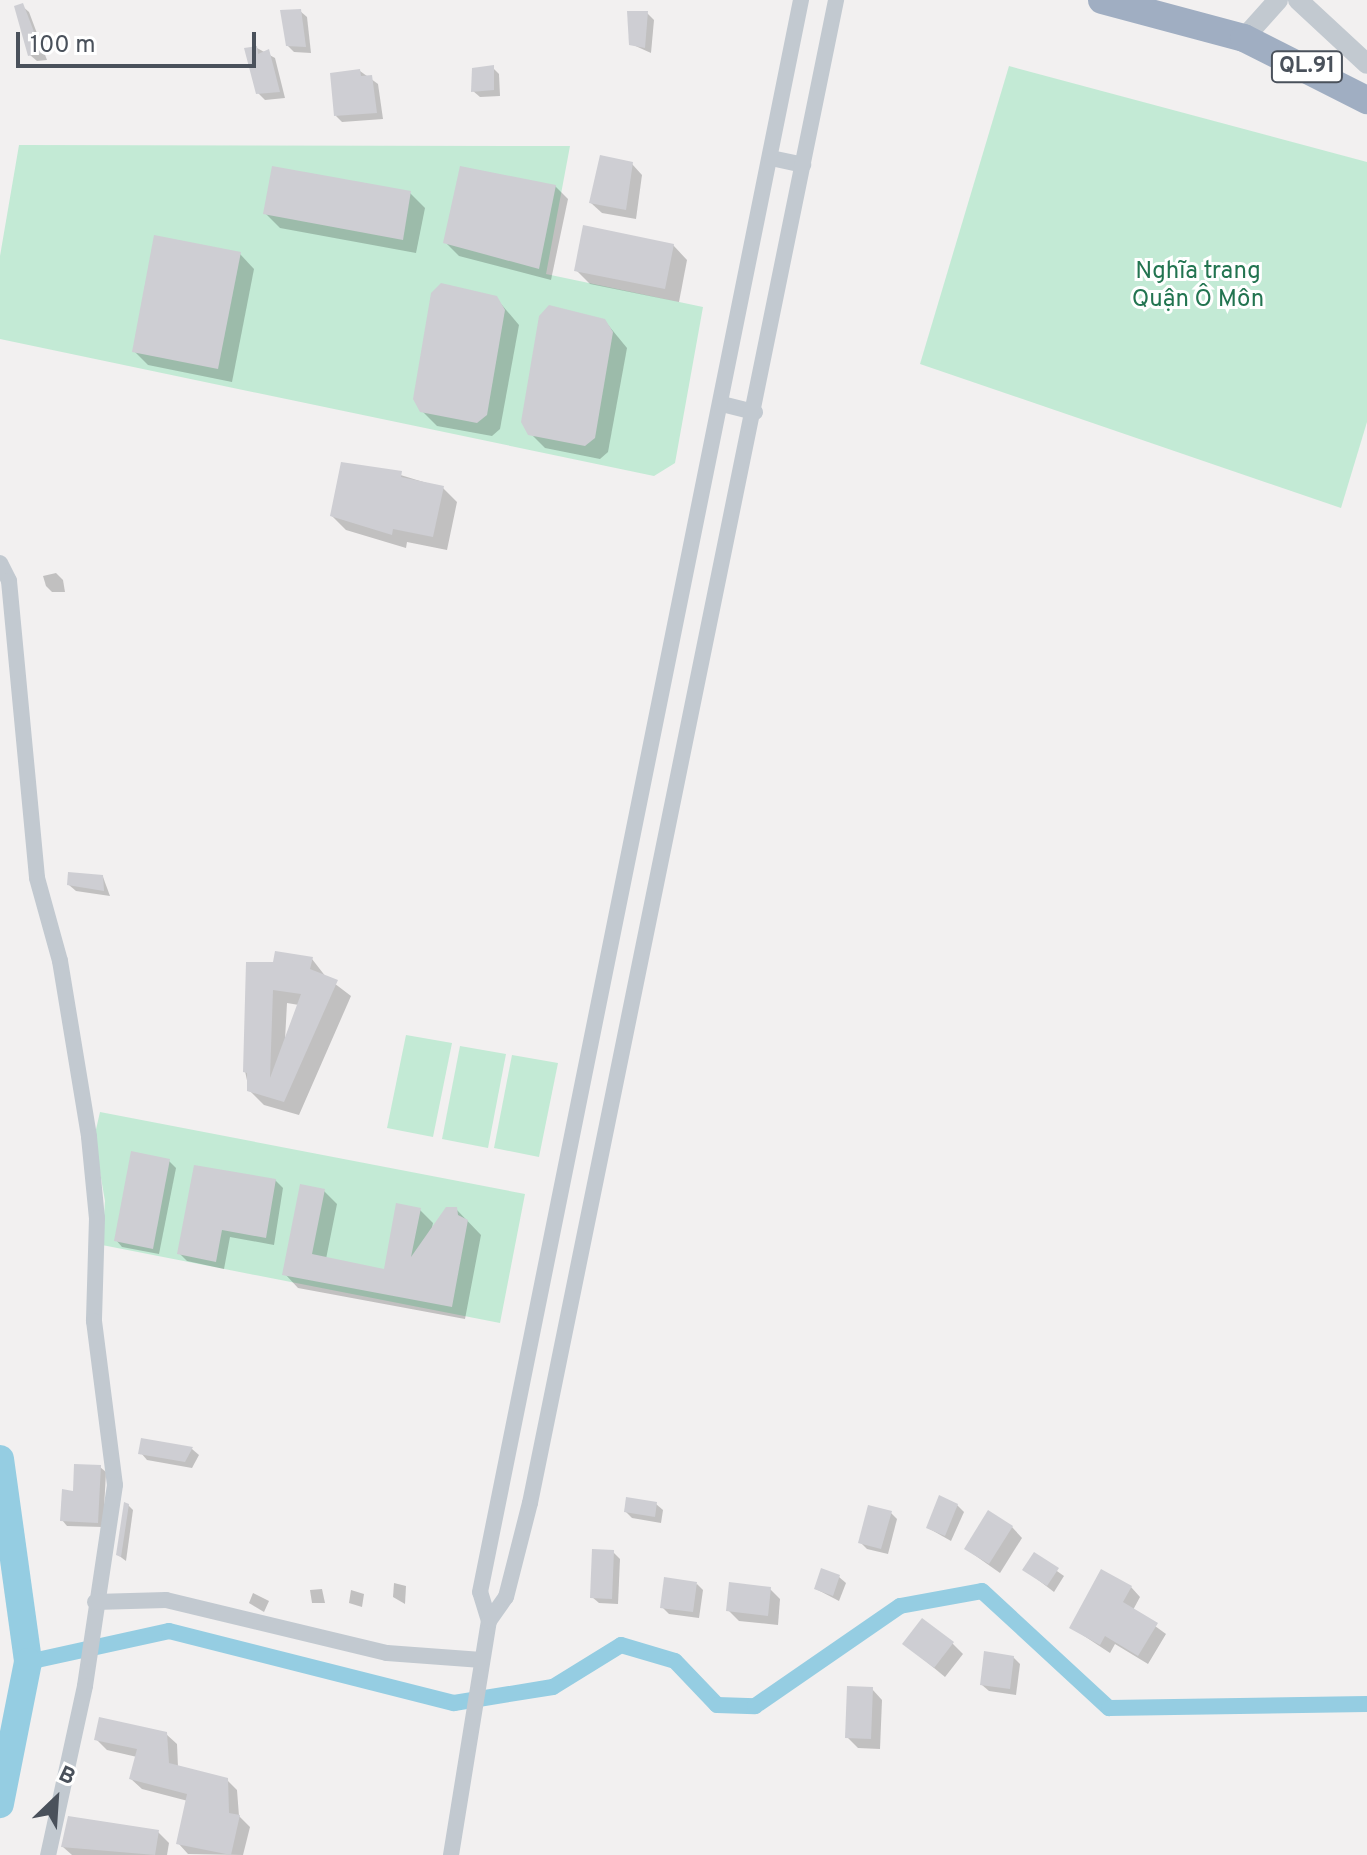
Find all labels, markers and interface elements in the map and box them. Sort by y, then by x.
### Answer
scale bar [20,16,260,66]
text: 100 m [30,31,96,61]
road number: QL.91 [1269,49,1345,85]
park label: Nghĩa trang Quận Ô Môn [1132,259,1264,315]
north arrow [16,1759,96,1839]
text: B [54,1761,79,1792]

